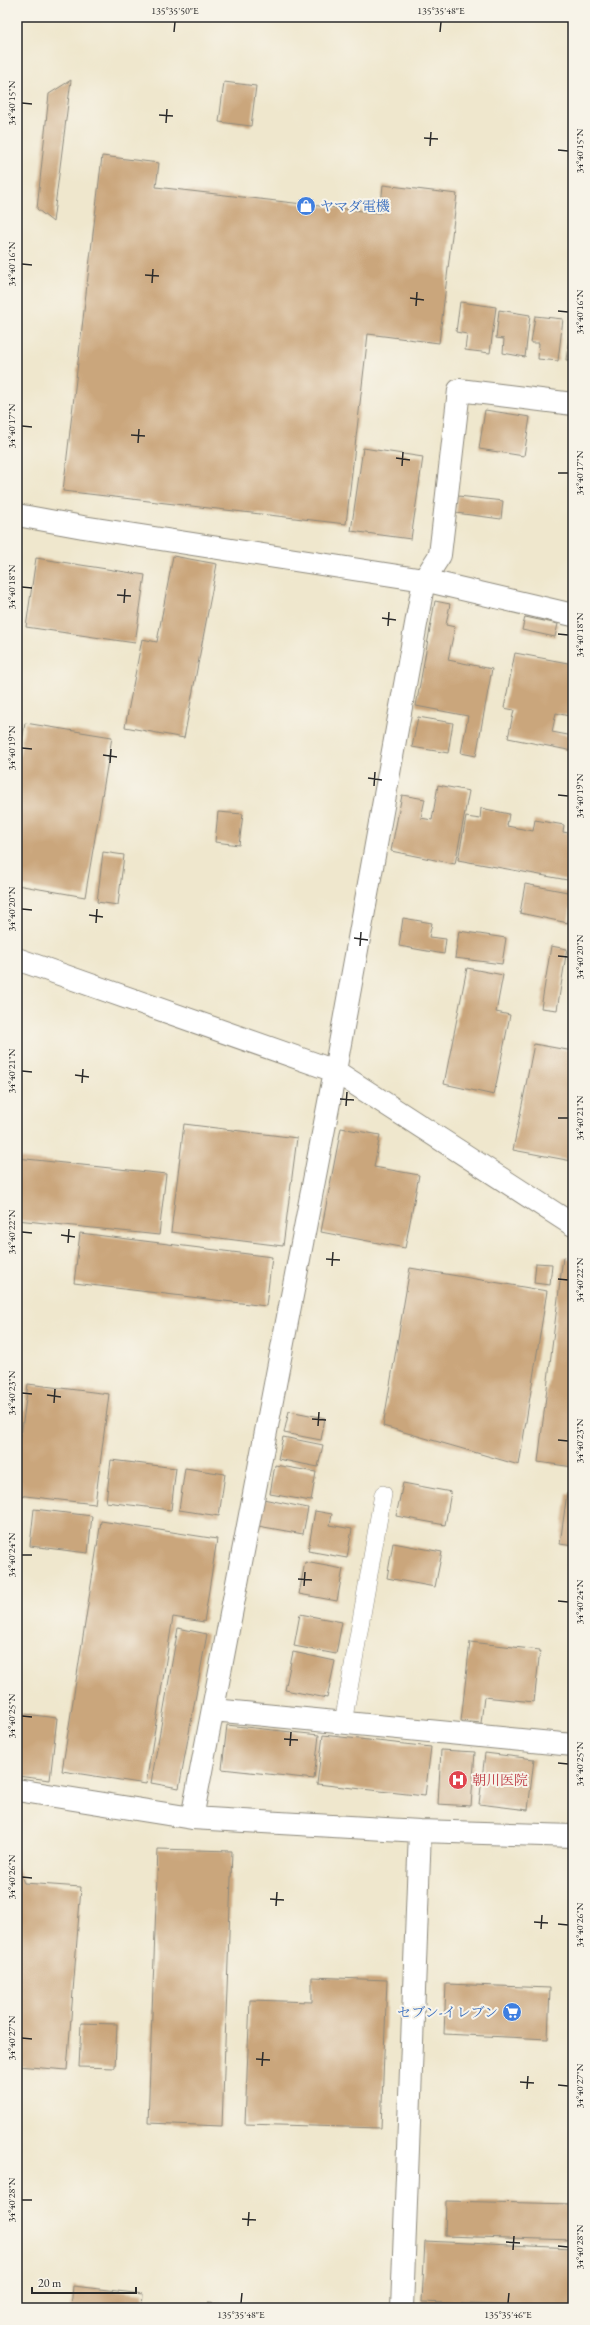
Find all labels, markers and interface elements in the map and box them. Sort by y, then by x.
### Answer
text: 135°35'50"E [151,4,199,17]
text: 135°35'48"E [417,4,465,17]
text: 34°40'15"N [5,80,18,125]
text: 34°40'15"N [573,128,586,173]
shop icon: ヤマダ電機 [295,195,317,217]
place label: ヤマダ電機 [320,197,390,215]
text: 34°40'16"N [5,241,18,286]
text: 34°40'16"N [573,289,586,334]
text: 34°40'17"N [5,403,18,448]
text: 34°40'17"N [573,450,586,495]
text: 34°40'18"N [5,564,18,609]
text: 34°40'18"N [573,612,586,657]
text: 34°40'19"N [5,725,18,770]
text: 34°40'19"N [573,773,586,818]
text: 34°40'20"N [5,886,18,931]
text: 34°40'20"N [573,934,586,979]
text: 34°40'21"N [5,1048,18,1093]
text: 34°40'21"N [573,1095,586,1140]
text: 34°40'22"N [5,1209,18,1254]
text: 34°40'22"N [573,1257,586,1302]
text: 34°40'23"N [5,1370,18,1415]
text: 34°40'23"N [573,1418,586,1463]
text: 34°40'24"N [5,1532,18,1577]
text: 34°40'24"N [573,1579,586,1624]
text: 34°40'25"N [5,1693,18,1738]
text: 34°40'25"N [573,1741,586,1786]
hospital icon: 朝川医院 [447,1769,469,1791]
place label: 朝川医院 [472,1771,528,1789]
text: 34°40'26"N [5,1854,18,1899]
text: 34°40'26"N [573,1902,586,1947]
supermarket icon: セブン-イレブン [501,2001,523,2023]
place label: セブン-イレブン [397,2003,498,2021]
text: 34°40'27"N [5,2015,18,2060]
text: 34°40'27"N [573,2063,586,2108]
text: 34°40'28"N [5,2177,18,2222]
text: 34°40'28"N [573,2224,586,2269]
scale bar [32,2269,136,2295]
text: 20 m [38,2275,62,2291]
text: 135°35'48"E [217,2308,265,2321]
text: 135°35'46"E [484,2308,532,2321]

